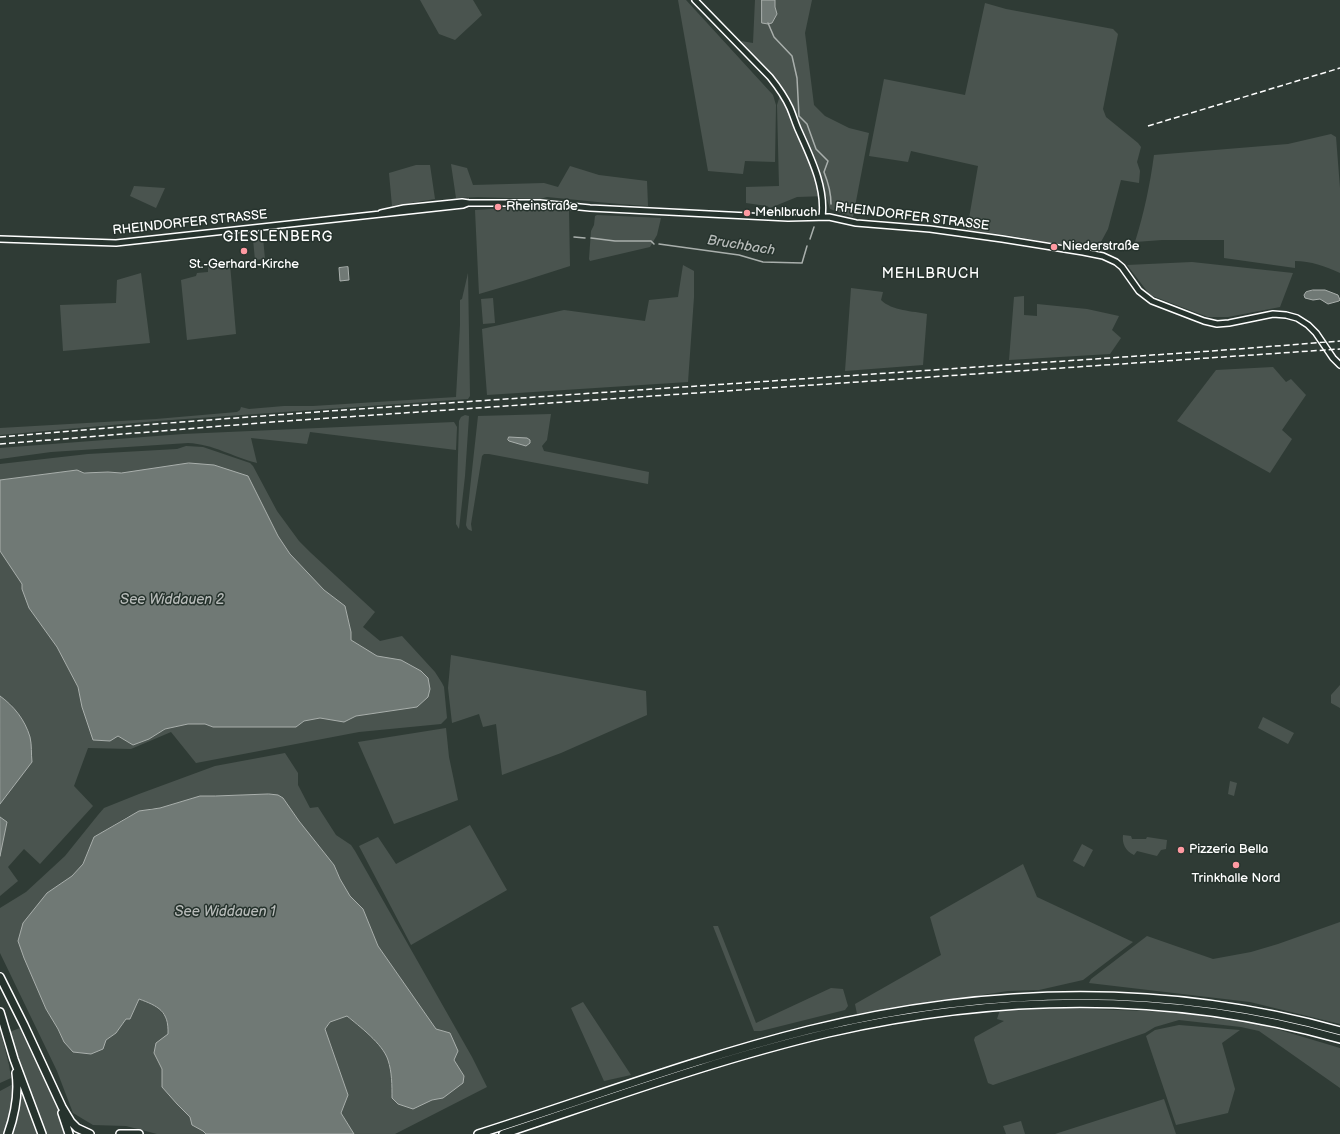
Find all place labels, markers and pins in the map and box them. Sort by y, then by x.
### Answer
place label: Rheinstraße [506,199,578,215]
marker: Rheinstraße [493,202,503,212]
place label: Mehlbruch [755,205,817,221]
marker: Mehlbruch [742,208,752,218]
place label: Niederstraße [1062,239,1140,255]
marker: Niederstraße [1049,242,1059,252]
marker: St.-Gerhard-Kirche [239,246,249,256]
place label: St.-Gerhard-Kirche [189,257,299,273]
place label: Pizzeria Bella [1189,842,1268,858]
marker: Pizzeria Bella [1176,845,1186,855]
marker: Trinkhalle Nord [1231,860,1241,870]
place label: Trinkhalle Nord [1191,871,1281,887]

